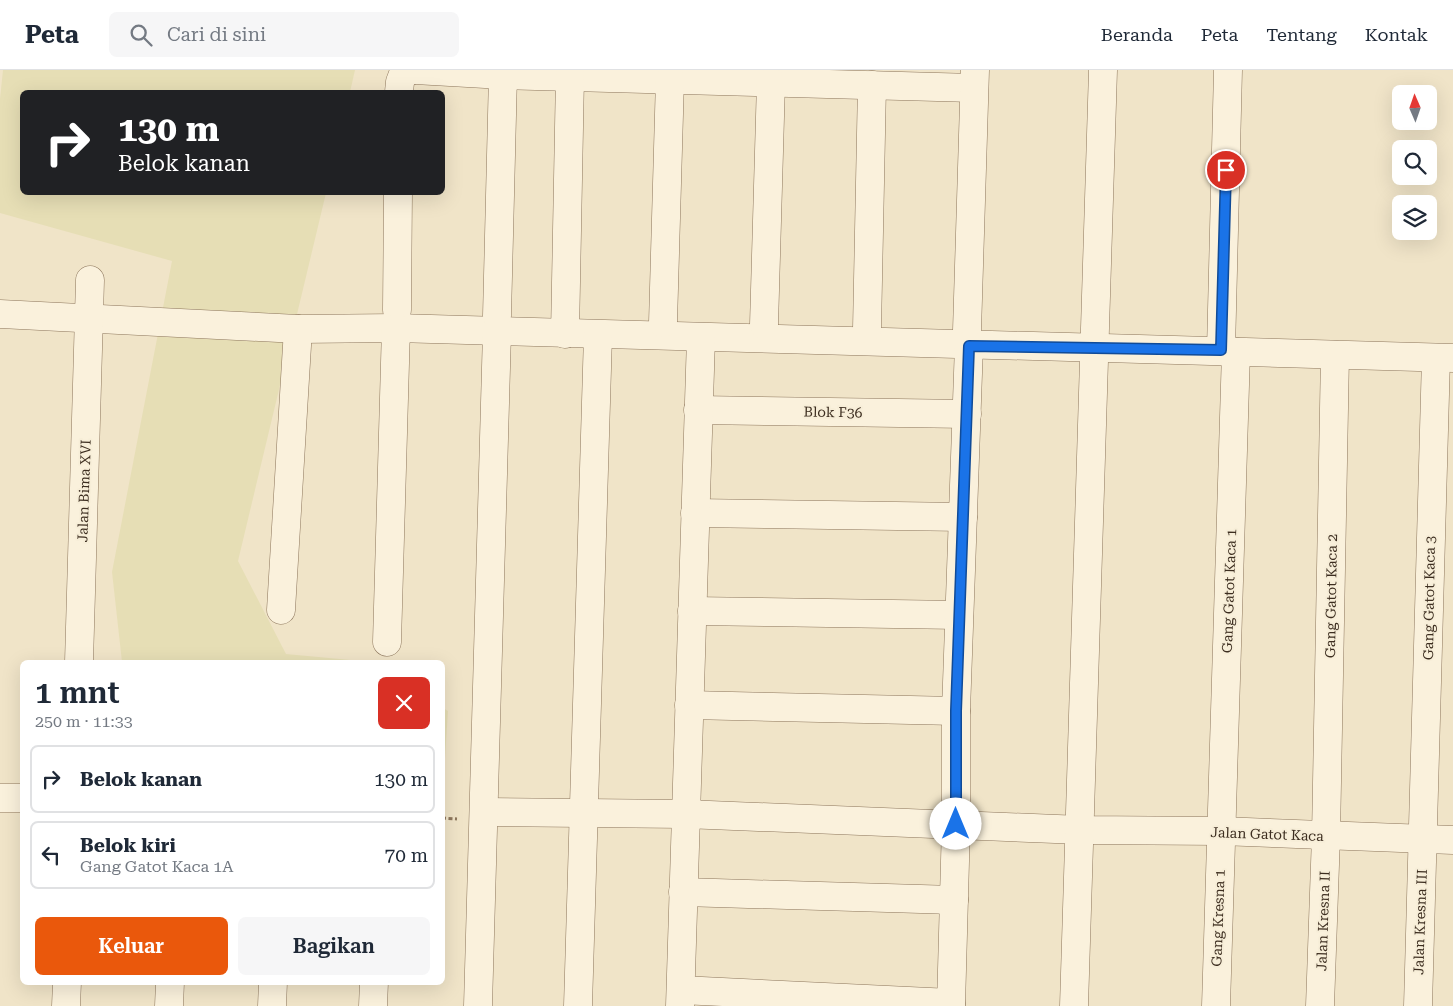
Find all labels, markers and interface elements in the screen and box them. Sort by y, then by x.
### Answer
search box [109,12,459,57]
text: Peta [25,21,79,49]
icon: search [127,21,155,49]
text: Cari di sini [167,23,266,46]
text: Beranda [1101,24,1173,45]
text: Peta [1201,24,1238,45]
text: Tentang [1266,24,1337,45]
text: Kontak [1365,24,1428,45]
north arrow [1392,85,1438,130]
map controls [1392,85,1437,240]
text: 130 m [118,109,219,150]
icon: right [35,110,100,175]
button: search [1392,140,1437,185]
pin [1205,149,1247,191]
text: Belok kanan [118,151,250,176]
icon: arrive [1212,156,1240,184]
button: layers [1392,195,1437,240]
street label: Blok F36 [803,403,863,421]
street label: Jalan Bima XVI [74,439,94,543]
street label: Gang Gatot Kaca 1 [1219,528,1239,653]
street label: Gang Gatot Kaca 2 [1322,533,1340,658]
street label: Gang Gatot Kaca 3 [1420,535,1438,660]
text: 1 mnt [35,675,120,710]
button: close [378,677,430,729]
text: 250 m · 11:33 [35,712,133,731]
icon: right [37,765,65,793]
text: Belok kanan [80,768,202,791]
text: 130 m [374,768,428,791]
position arrow [929,797,981,849]
street label: Jalan Gatot Kaca [1210,824,1324,844]
text: Belok kiri [80,834,176,857]
icon: left [37,841,65,869]
text: 70 m [385,844,428,867]
text: Gang Gatot Kaca 1A [80,857,233,876]
street label: Gang Kresna 1 [1208,869,1228,967]
street label: Jalan Kresna III [1410,869,1430,975]
street label: Jalan Kresna II [1313,871,1333,971]
button: Keluar [35,917,228,975]
button: Bagikan [238,917,430,975]

